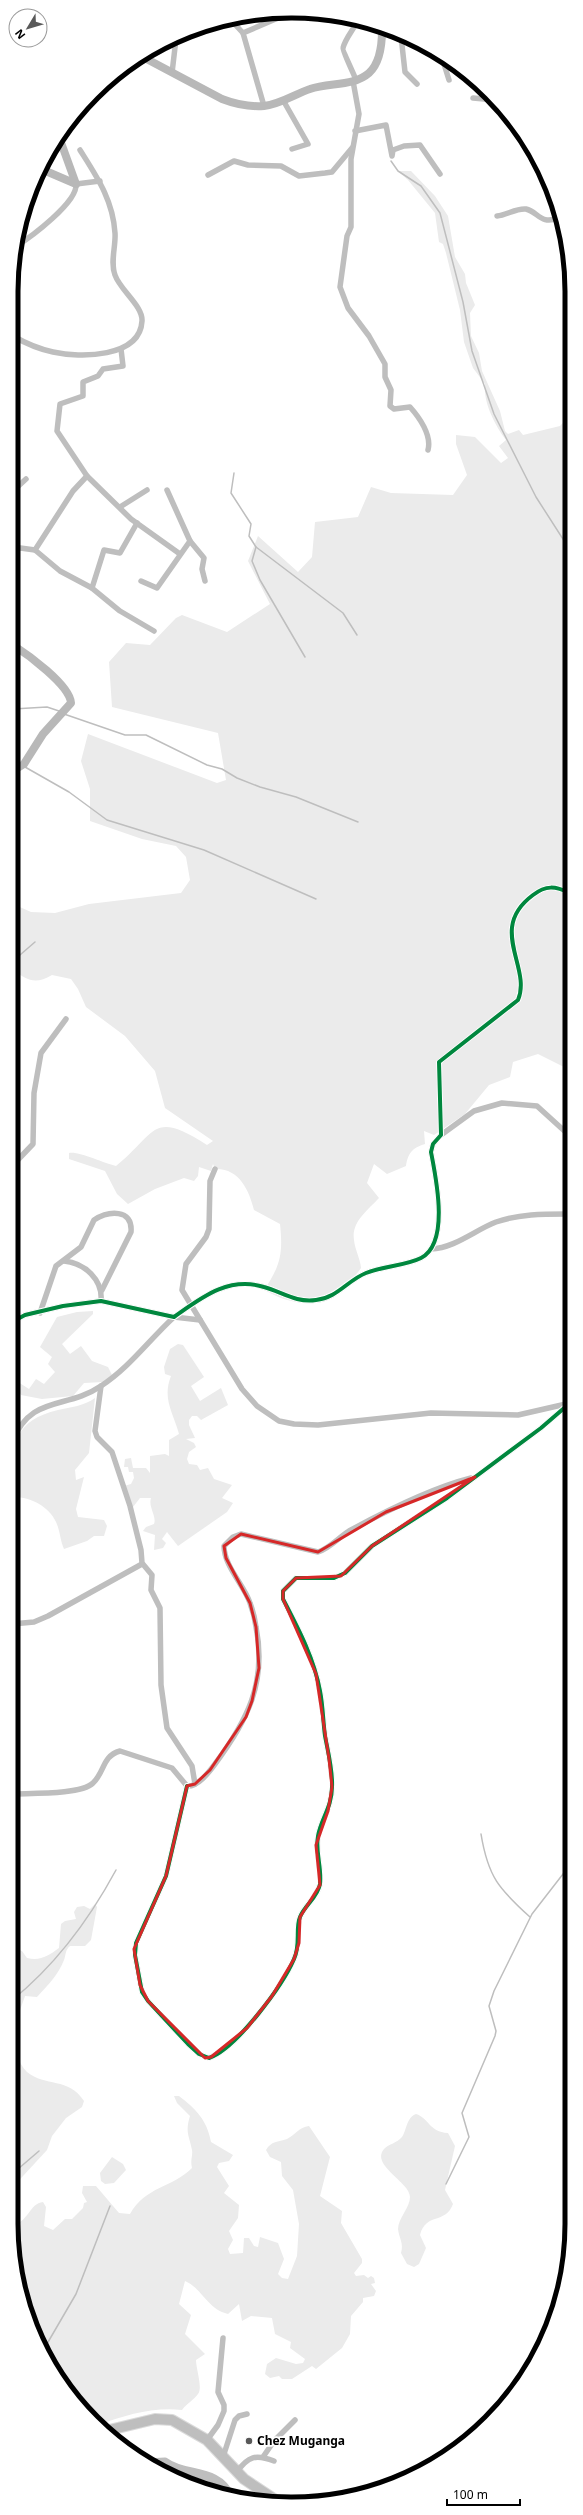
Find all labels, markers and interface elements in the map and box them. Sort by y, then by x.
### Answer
north arrow [8,8,48,48]
text: N [11,26,28,43]
place label: Chez Muganga [257,2432,345,2449]
marker: Chez Muganga [244,2436,254,2446]
scale bar [447,2481,520,2507]
text: 100 m [453,2486,488,2503]

